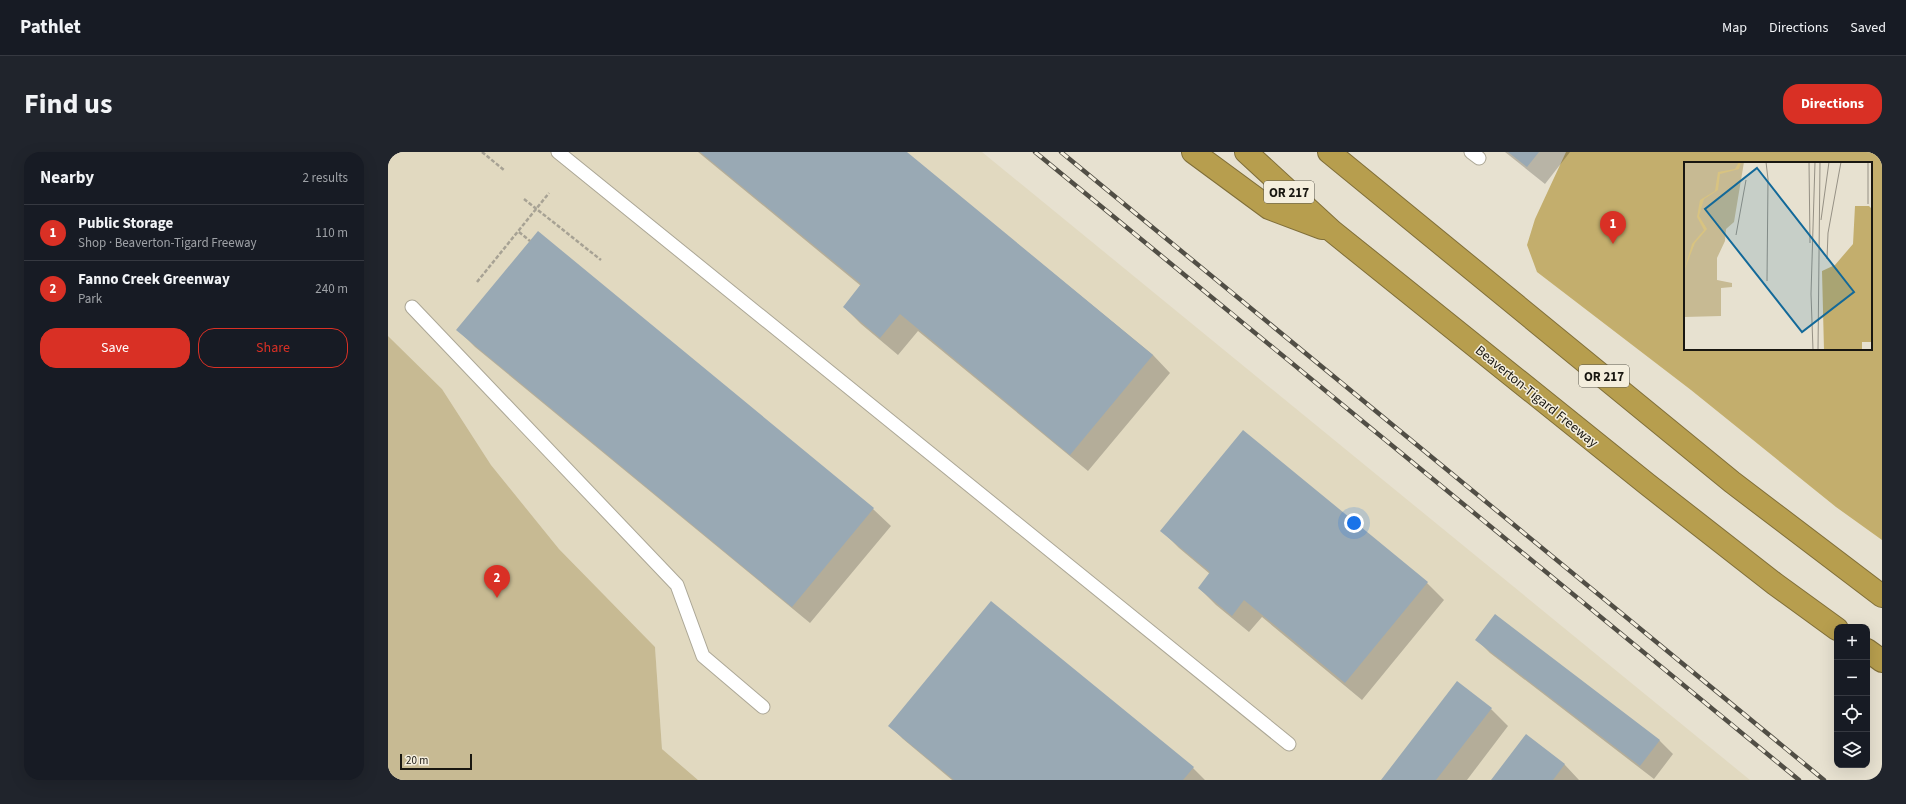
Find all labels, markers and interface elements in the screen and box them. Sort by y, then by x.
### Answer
text: Pathlet [20,14,81,41]
text: Map [1722,18,1747,38]
text: Directions [1769,18,1828,38]
text: Saved [1850,18,1886,38]
text: Find us [24,84,112,124]
button: Directions [1783,84,1882,124]
inset map [1684,162,1872,350]
text: Nearby [40,166,94,190]
text: 2 results [303,169,348,187]
road number: OR 217 [1264,181,1314,203]
pin: 1 [1600,211,1626,244]
text: Public Storage [78,213,173,234]
text: 1 [50,224,56,242]
text: 110 m [315,224,348,242]
text: Shop · Beaverton-Tigard Freeway [78,234,257,252]
text: Fanno Creek Greenway [78,269,230,290]
text: 2 [50,280,56,298]
text: 240 m [315,280,348,298]
text: Park [78,290,102,308]
button: Save [40,328,190,368]
button: Share [198,328,348,368]
street label: Beaverton-Tigard Freeway [1471,341,1602,453]
road number: OR 217 [1579,365,1629,387]
your location [1344,513,1364,533]
pin: 2 [484,565,510,598]
map controls [1834,624,1870,768]
button: + [1834,624,1870,660]
button: − [1834,660,1870,696]
button: locate [1834,696,1870,732]
button: layers [1834,732,1870,768]
scale bar [400,752,472,771]
text: 20 m [406,753,428,768]

